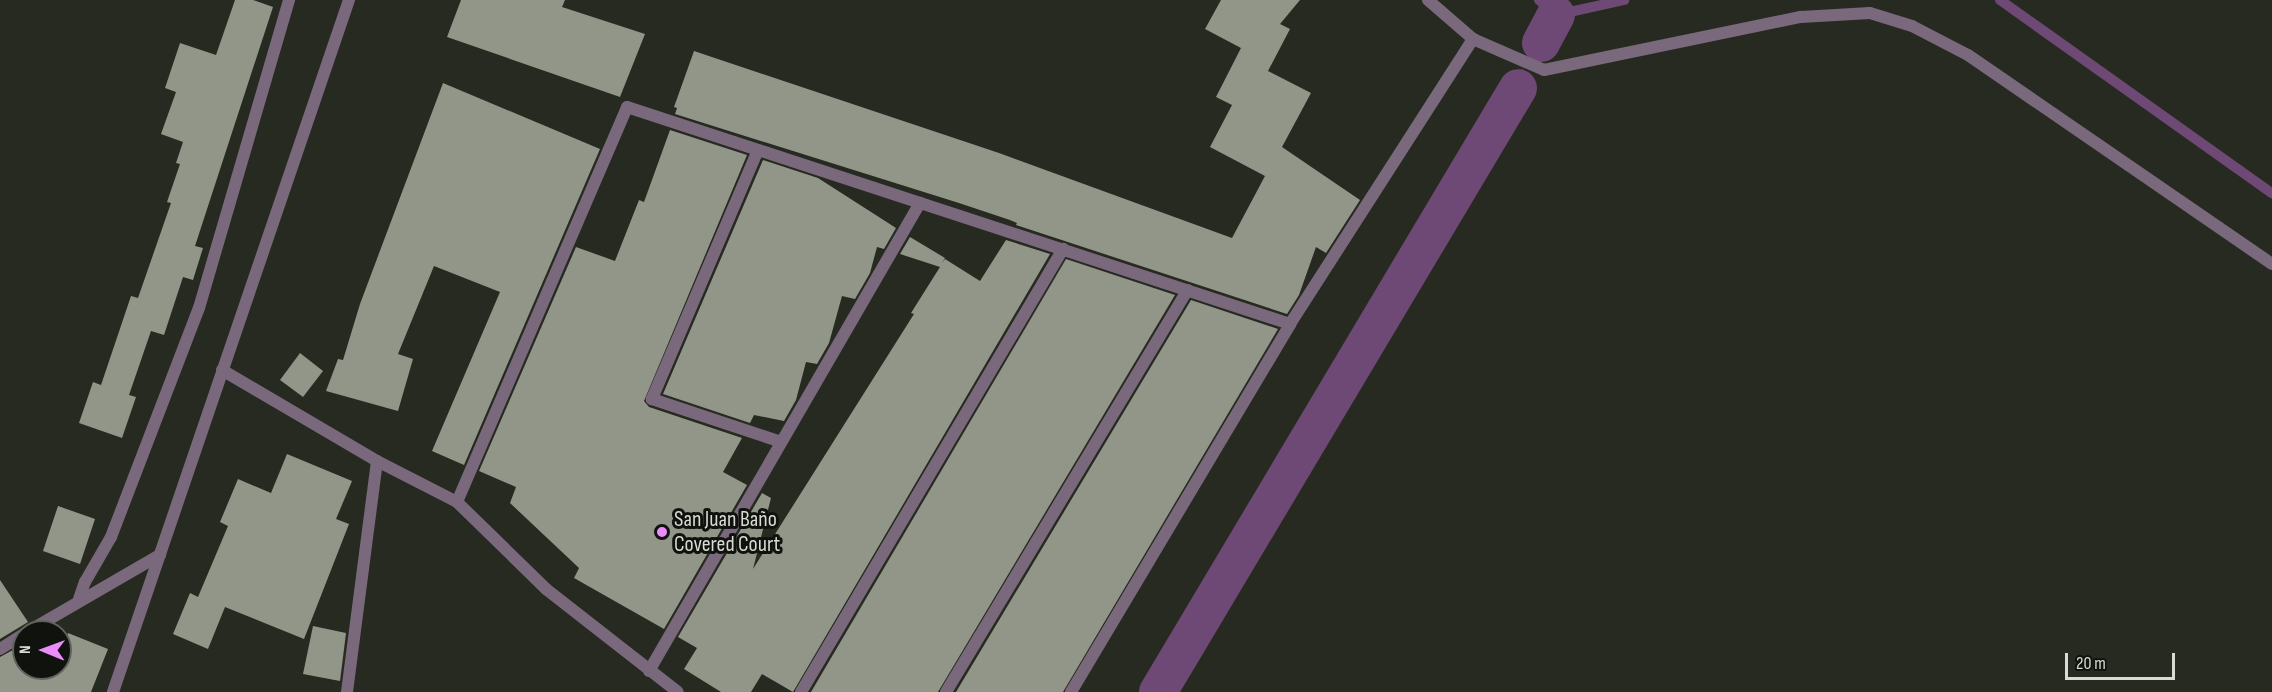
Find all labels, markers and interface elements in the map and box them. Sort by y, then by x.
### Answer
place label: San Juan Baño Covered Court [674,506,780,558]
marker: San Juan Baño Covered Court [655,525,669,539]
north arrow [12,620,72,680]
scale bar [2068,641,2178,679]
text: N [16,645,35,654]
text: 20 m [2076,653,2106,674]

